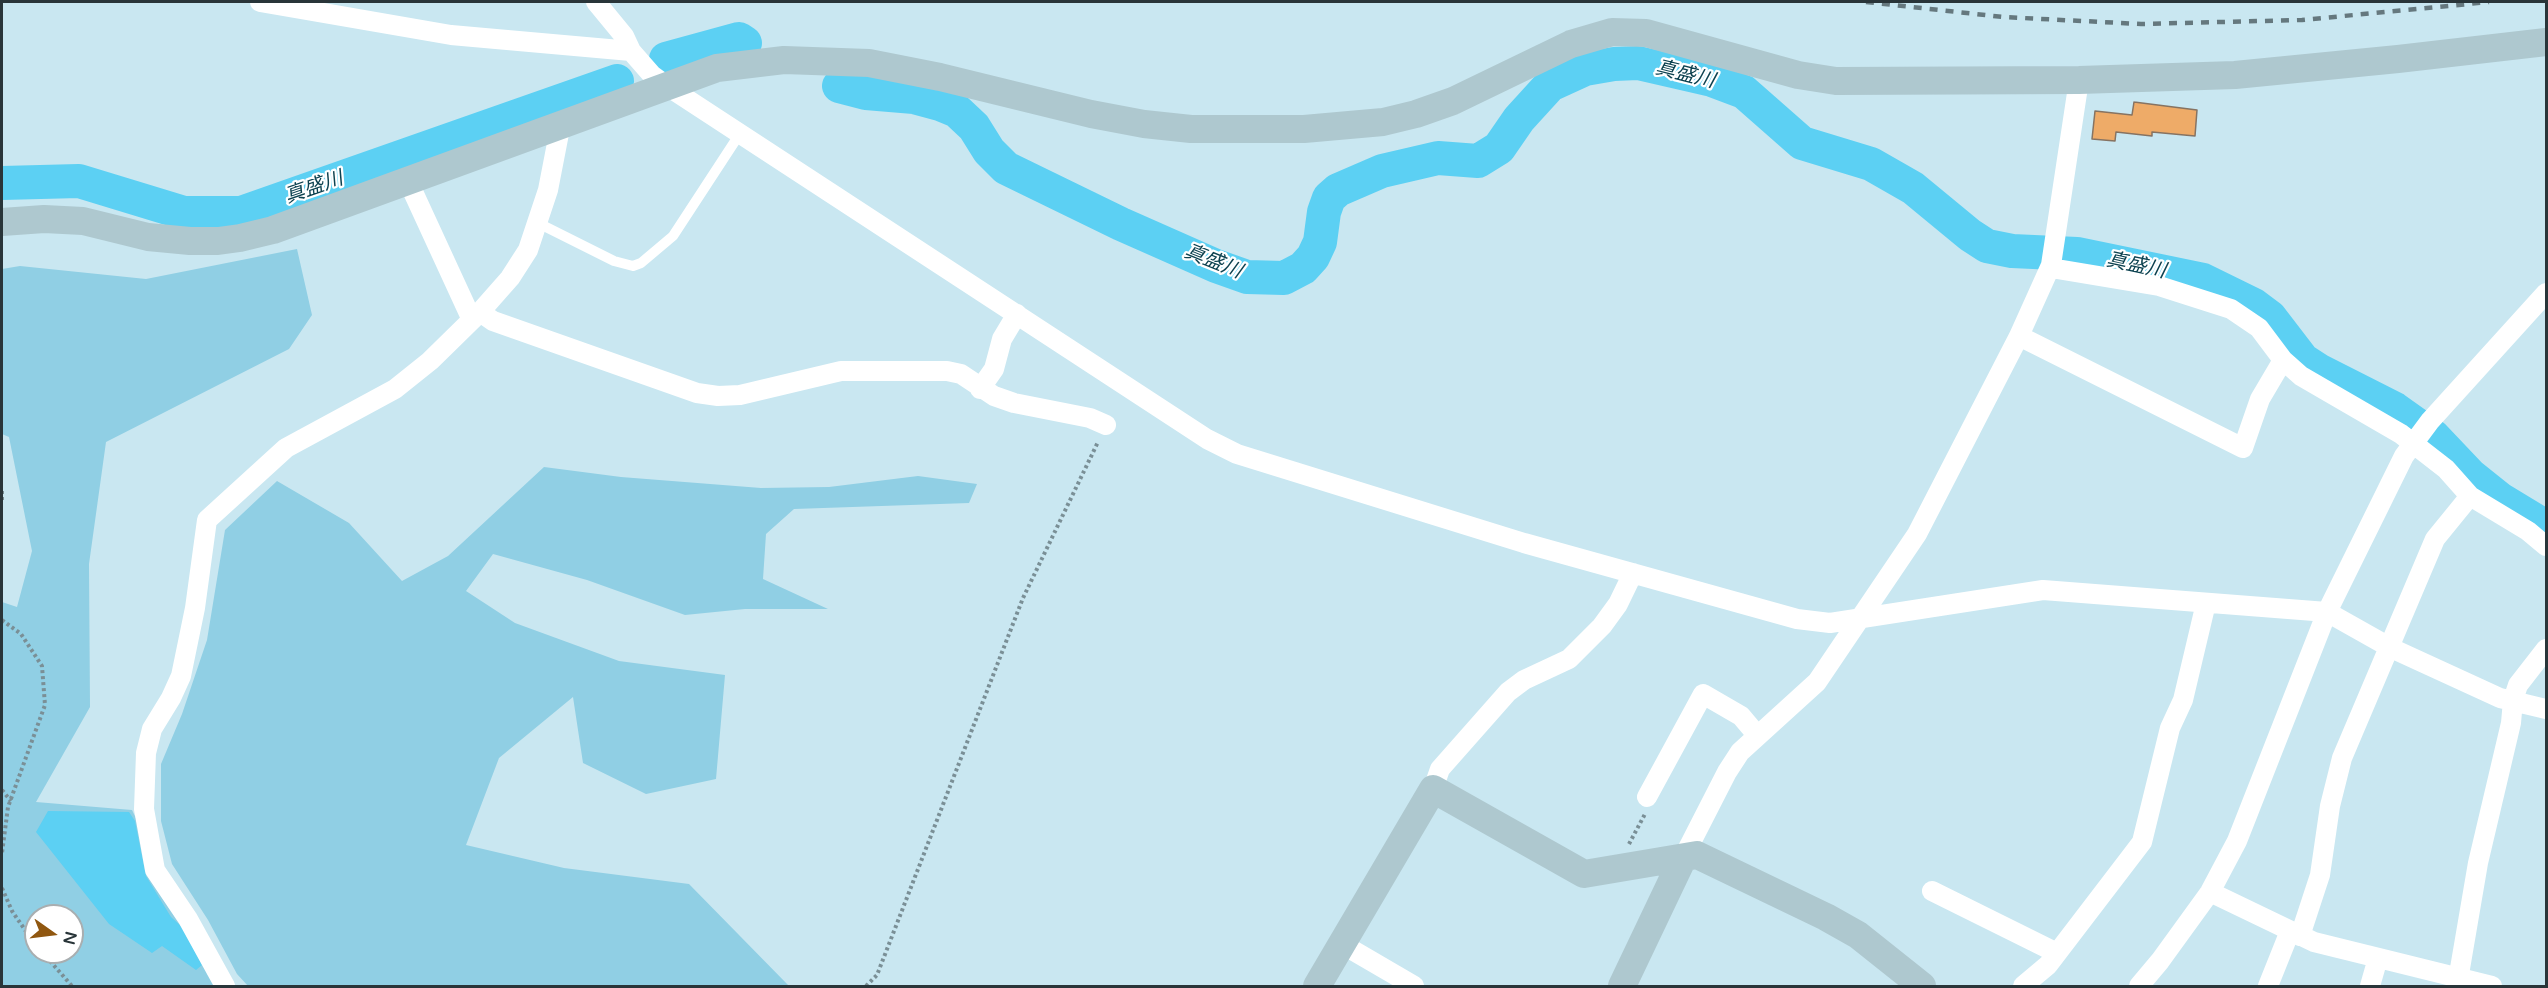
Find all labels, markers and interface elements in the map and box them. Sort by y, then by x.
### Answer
water label: 真盛川 [1653,56,1717,94]
water label: 真盛川 [282,167,346,209]
water label: 真盛川 [1181,240,1245,284]
water label: 真盛川 [2104,248,2168,284]
north arrow [24,904,84,964]
text: N [58,929,81,947]

